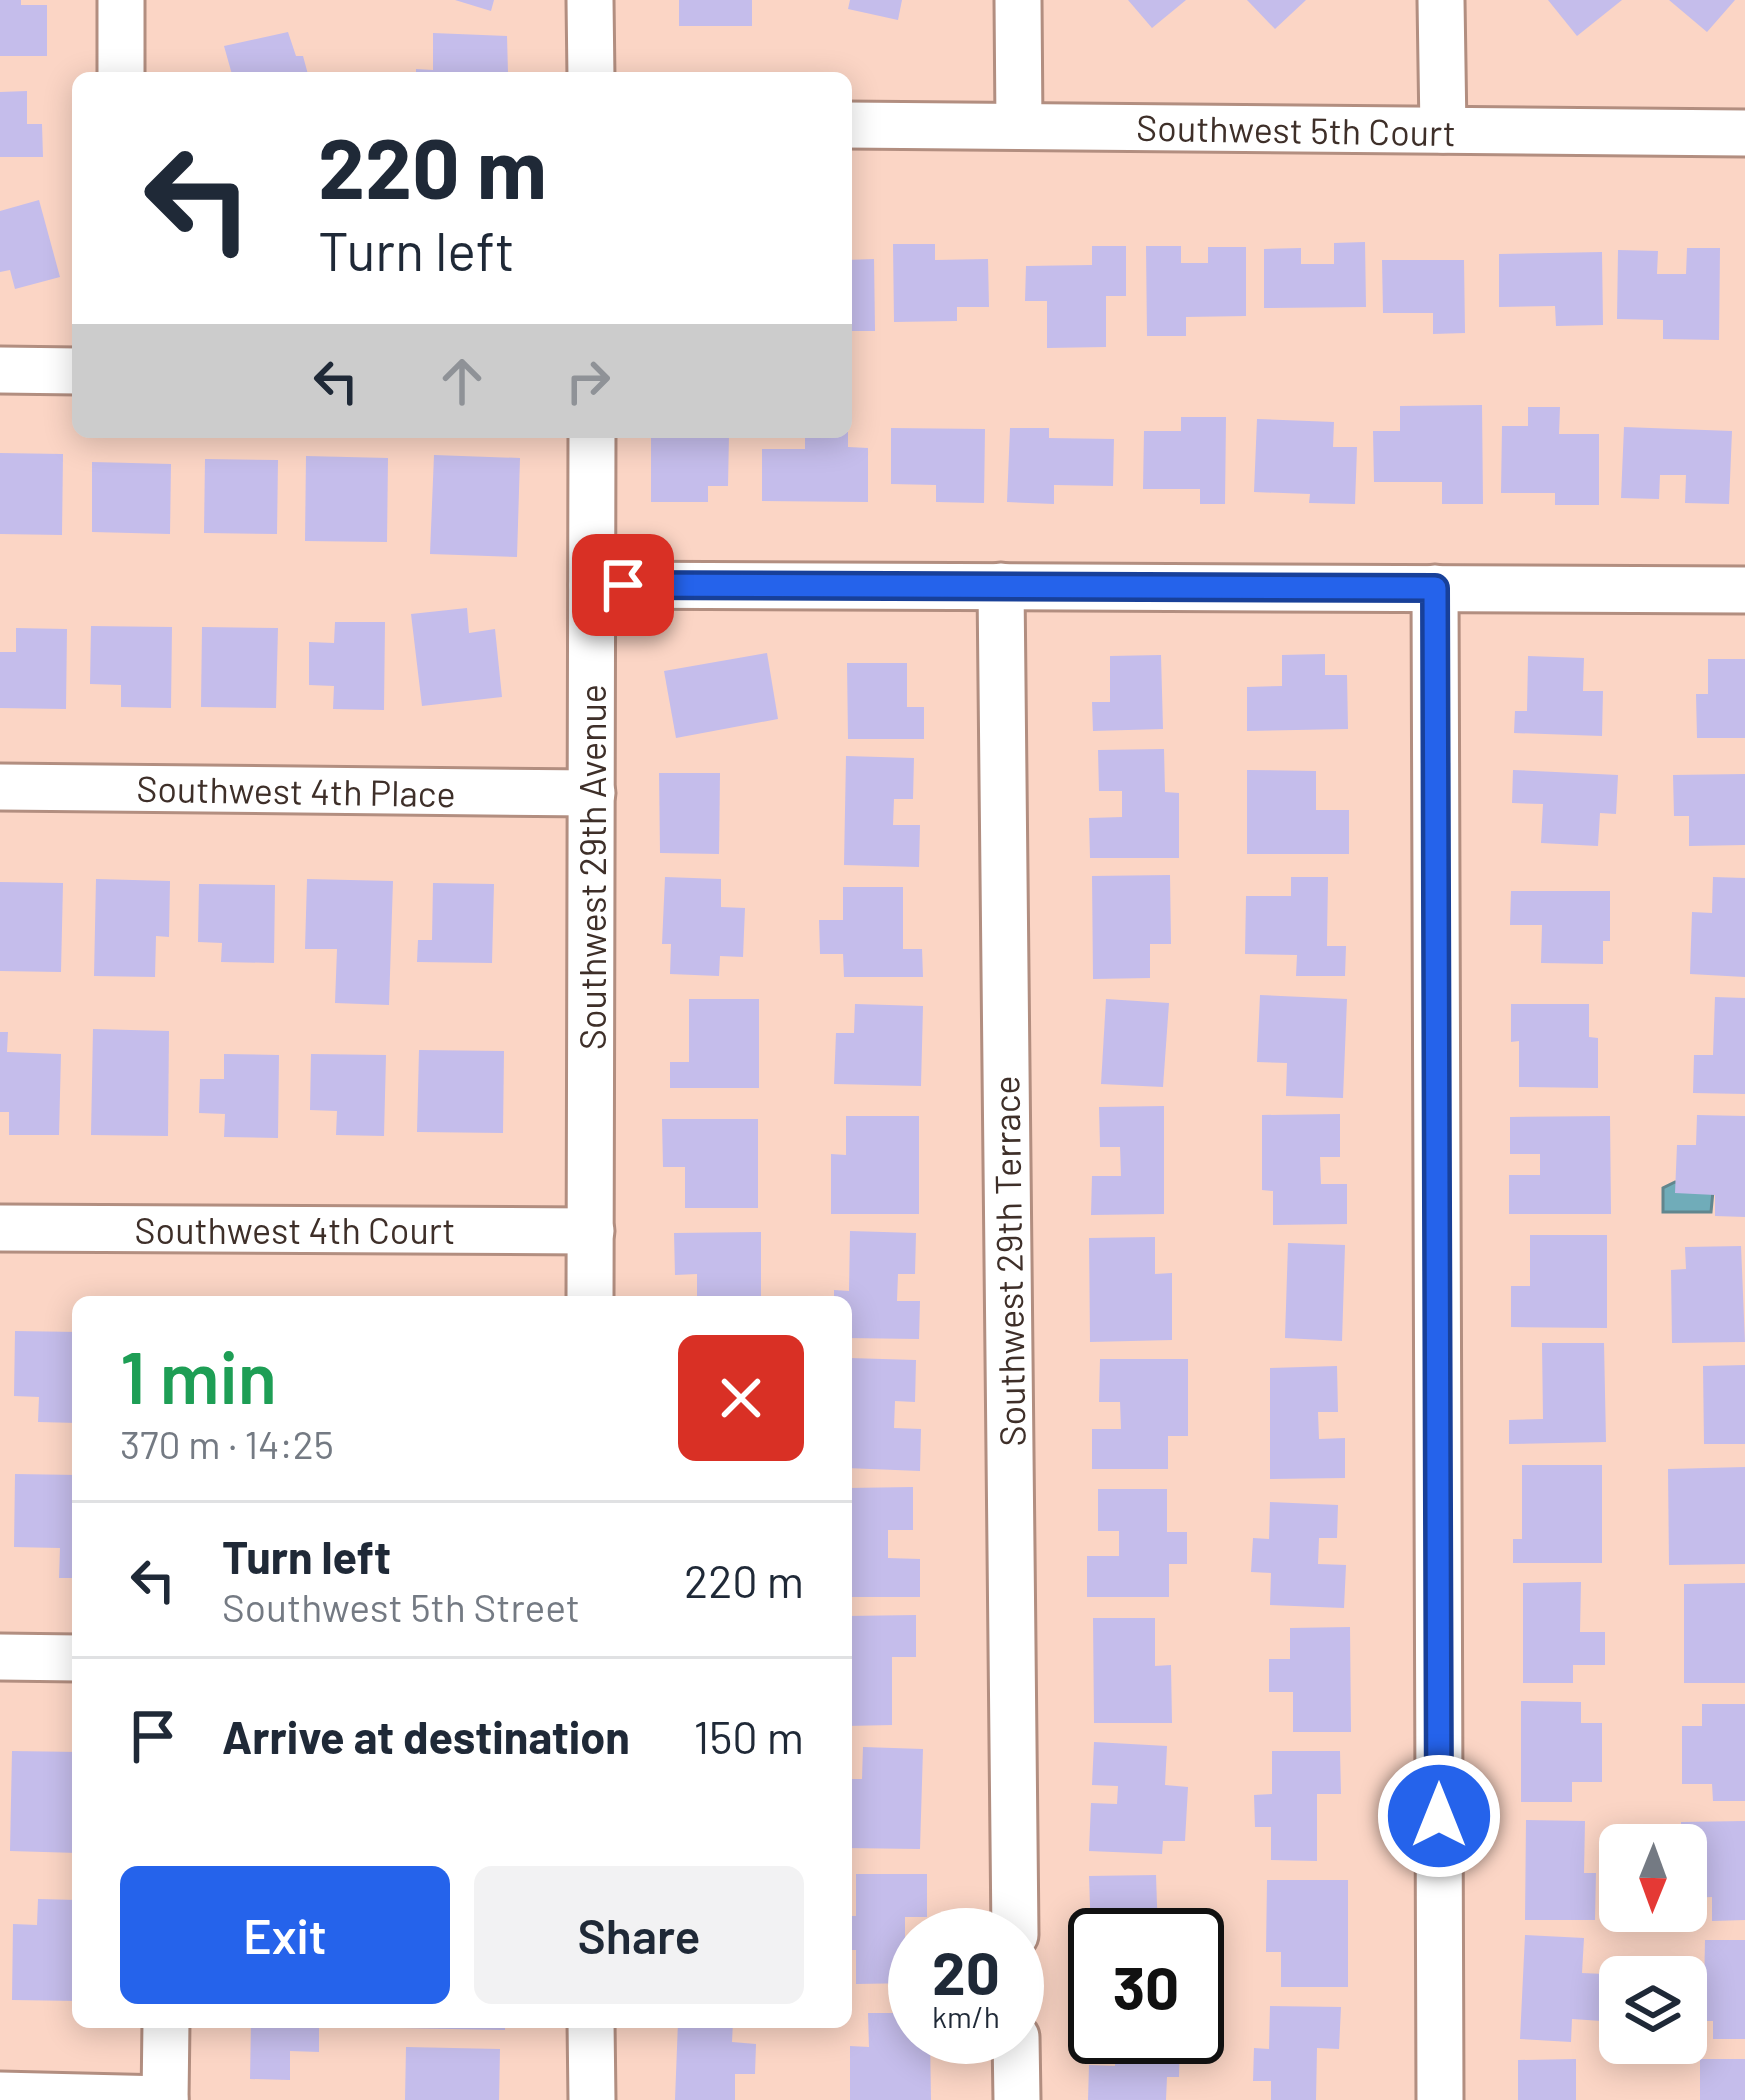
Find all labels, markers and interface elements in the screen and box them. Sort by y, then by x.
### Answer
street label: Southwest 5th Court [1136,105,1456,153]
text: 220 m [318,115,547,216]
icon: left [120,120,276,276]
text: Turn left [318,217,515,282]
icon: left [303,348,369,414]
icon: ahead [429,348,495,414]
icon: right [555,348,621,414]
pin [572,534,674,636]
icon: arrive [590,552,656,618]
street label: Southwest 29th Avenue [570,684,613,1050]
street label: Southwest 4th Place [136,766,456,814]
street label: Southwest 29th Terrace [983,1075,1033,1447]
street label: Southwest 4th Court [135,1208,455,1251]
text: 1 min [120,1332,277,1418]
button: close [678,1335,804,1461]
text: 370 m · 14:25 [120,1420,334,1467]
text: Turn left [222,1529,391,1583]
icon: left [120,1547,186,1613]
text: 220 m [684,1553,804,1607]
text: Southwest 5th Street [222,1583,580,1630]
icon: arrive [120,1703,186,1769]
text: Arrive at destination [222,1709,630,1763]
text: 150 m [693,1709,804,1763]
position arrow [1376,1753,1502,1879]
north arrow [1599,1824,1707,1932]
map controls [1599,1824,1707,2064]
button: Exit [120,1866,450,2004]
button: Share [474,1866,804,2004]
speed limit sign: 30 [1068,1908,1224,2064]
text: 20 [932,1935,1000,2007]
button: layers [1599,1956,1707,2064]
text: km/h [932,1998,1000,2034]

